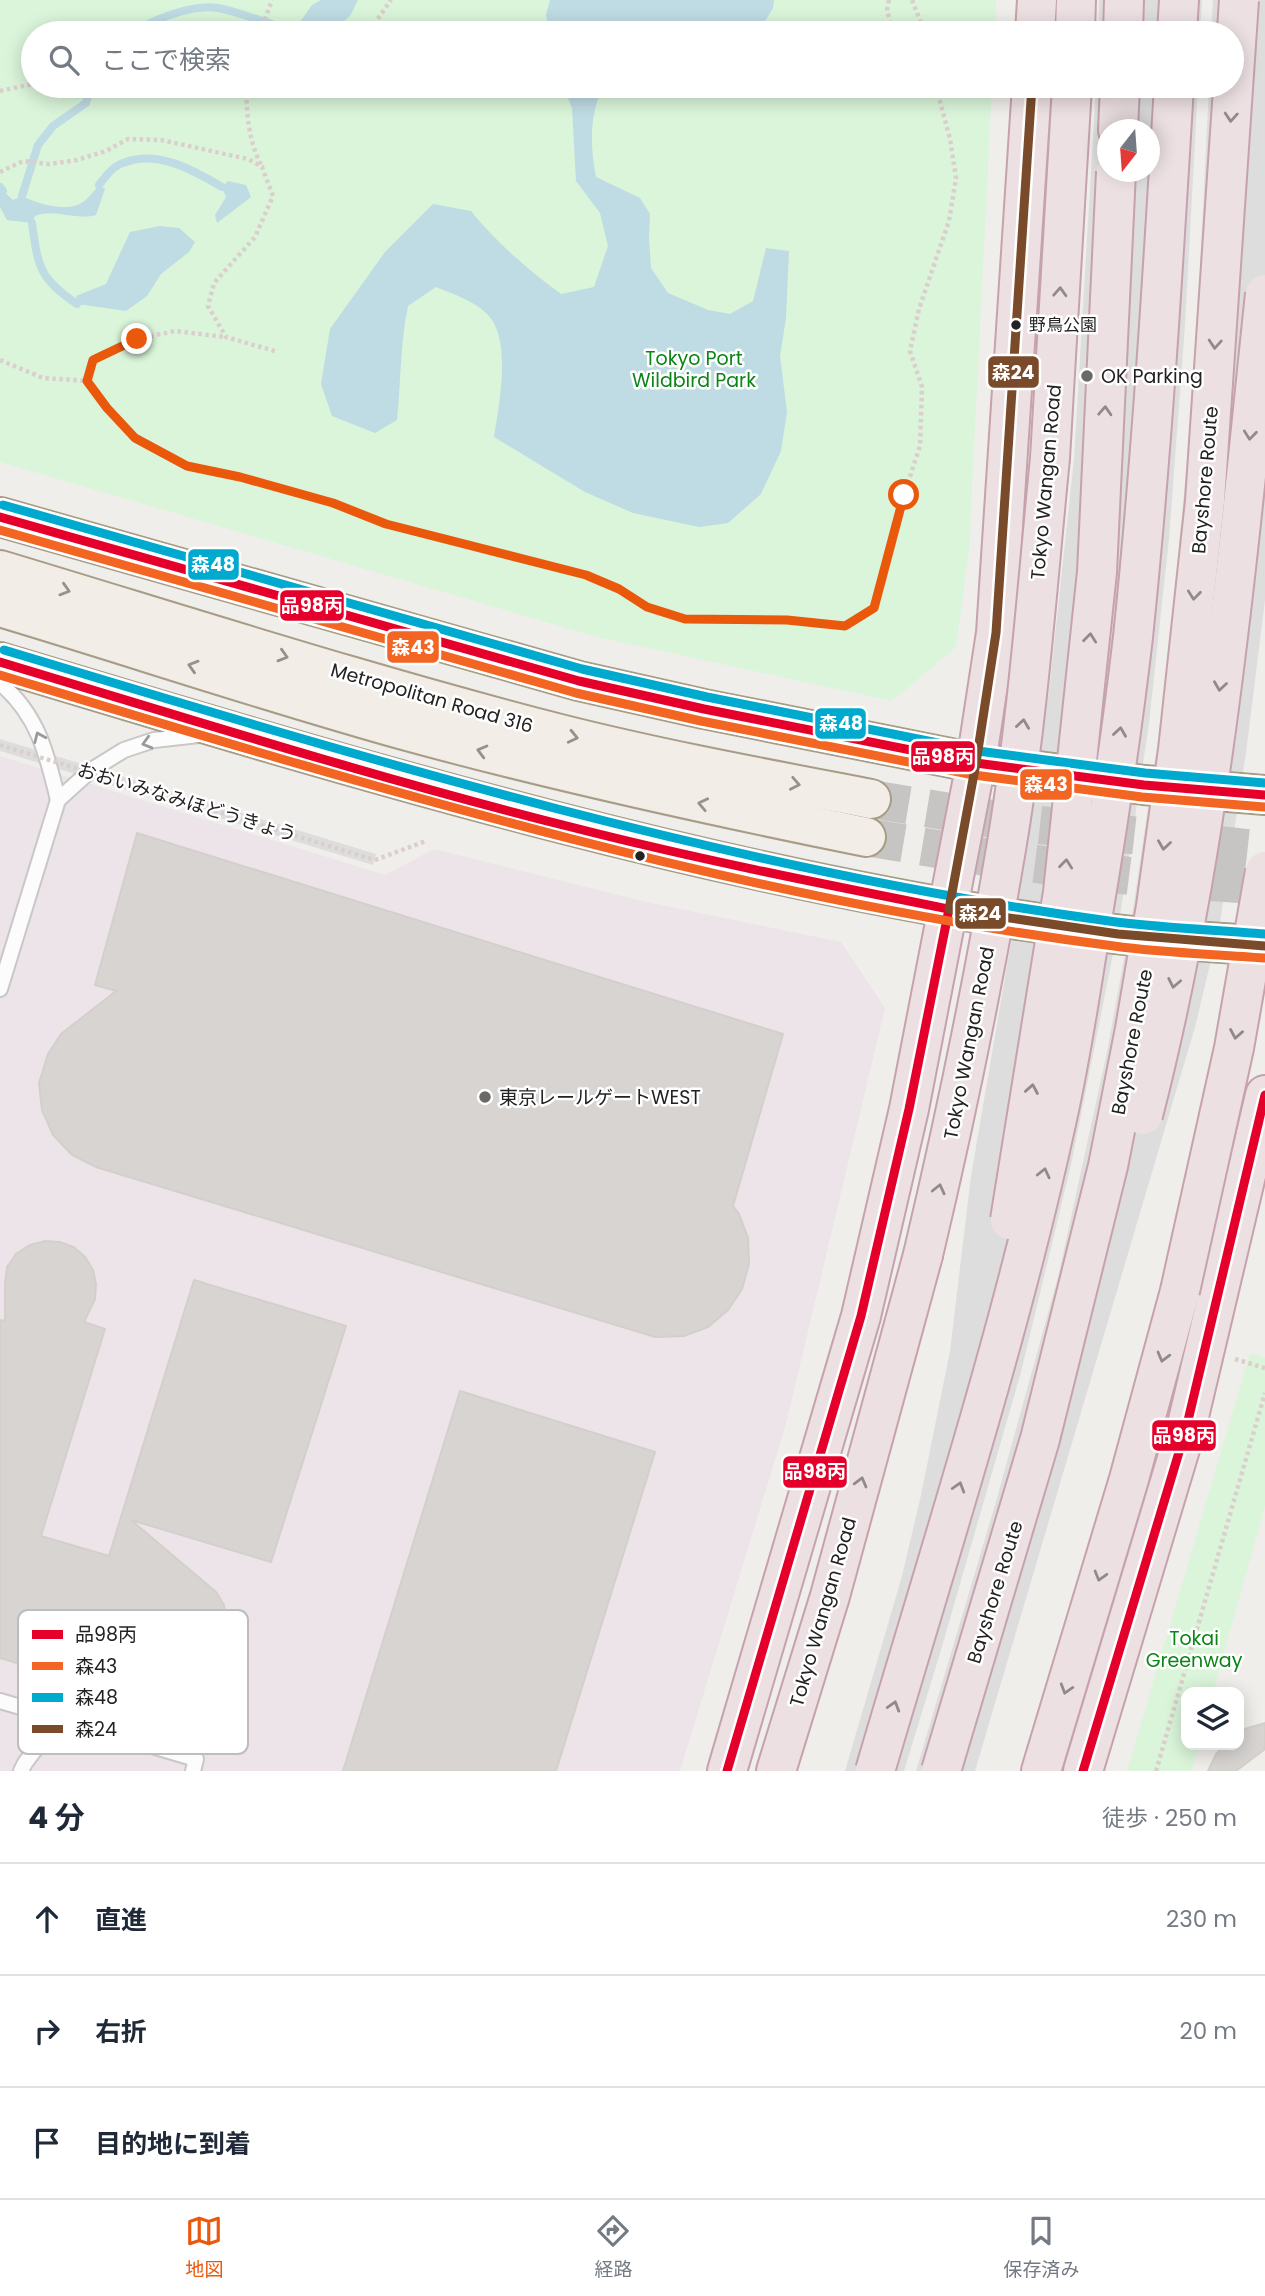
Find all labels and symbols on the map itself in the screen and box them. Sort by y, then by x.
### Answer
one-way arrow [1224,112,1239,123]
north arrow [1097,119,1160,182]
one-way arrow [1052,286,1067,297]
place label: 野鳥公園 [1029,313,1097,337]
marker: 野鳥公園 [1009,318,1023,332]
route end [121,323,152,354]
one-way arrow [1208,339,1223,350]
park label: Tokyo Port Wildbird Park [632,345,756,394]
line badge: 森24 [987,355,1040,389]
text: 森24 [992,359,1034,386]
place label: OK Parking [1101,363,1203,390]
marker: OK Parking [1079,368,1095,384]
street label: Tokyo Wangan Road [1024,383,1068,581]
one-way arrow [1098,405,1113,416]
street label: Bayshore Route [1185,405,1225,555]
one-way arrow [1243,430,1258,441]
route start [888,479,919,510]
line badge: 森48 [187,548,240,581]
text: 森48 [191,551,235,578]
one-way arrow [59,582,71,596]
line badge: 品98丙 [279,589,345,622]
one-way arrow [1187,589,1202,601]
text: 品98丙 [281,592,343,619]
line badge: 森43 [386,630,440,664]
one-way arrow [1082,632,1097,643]
text: 森43 [391,634,435,661]
one-way arrow [277,647,289,662]
street label: Metropolitan Road 316 [328,656,536,740]
one-way arrow [187,659,199,674]
one-way arrow [1213,680,1228,691]
line badge: 森48 [814,707,867,740]
text: 森48 [819,710,863,737]
one-way arrow [1015,718,1030,730]
one-way arrow [1112,726,1127,738]
one-way arrow [567,729,579,743]
one-way arrow [33,731,47,744]
one-way arrow [141,734,153,749]
line badge: 品98丙 [910,740,976,773]
text: 品98丙 [912,743,974,770]
one-way arrow [476,744,488,759]
street label: おおいみなみほどうきょう [74,756,300,848]
line badge: 森43 [1019,768,1073,801]
text: 森43 [1024,771,1068,798]
one-way arrow [789,776,801,791]
one-way arrow [697,798,709,812]
one-way arrow [1157,839,1172,851]
unlabelled marker [633,849,647,863]
one-way arrow [1058,858,1073,869]
line badge: 森24 [954,897,1007,930]
text: 森24 [959,900,1001,927]
street label: Tokyo Wangan Road [937,944,1001,1142]
street label: Bayshore Route [1105,967,1159,1117]
one-way arrow [1167,977,1182,989]
one-way arrow [1229,1028,1244,1040]
one-way arrow [1024,1083,1039,1095]
place label: 東京レールゲートWEST [499,1084,701,1111]
marker: 東京レールゲートWEST [477,1089,493,1105]
one-way arrow [1036,1167,1050,1179]
one-way arrow [930,1183,945,1195]
one-way arrow [1157,1351,1171,1363]
line badge: 品98丙 [1151,1419,1217,1452]
text: 品98丙 [1153,1422,1215,1449]
line badge: 品98丙 [782,1455,848,1489]
text: 品98丙 [784,1458,846,1485]
one-way arrow [852,1477,867,1489]
one-way arrow [950,1482,965,1494]
street label: Tokyo Wangan Road [783,1514,863,1710]
street label: Bayshore Route [960,1517,1030,1667]
one-way arrow [1094,1570,1109,1582]
legend [18,1610,248,1754]
text: 品98丙 [75,1621,137,1648]
park label: Tokai Greenway [1146,1625,1243,1674]
text: 森43 [75,1653,117,1680]
one-way arrow [1060,1683,1075,1695]
text: 森48 [75,1684,118,1711]
one-way arrow [886,1700,901,1712]
text: 森24 [75,1716,117,1743]

